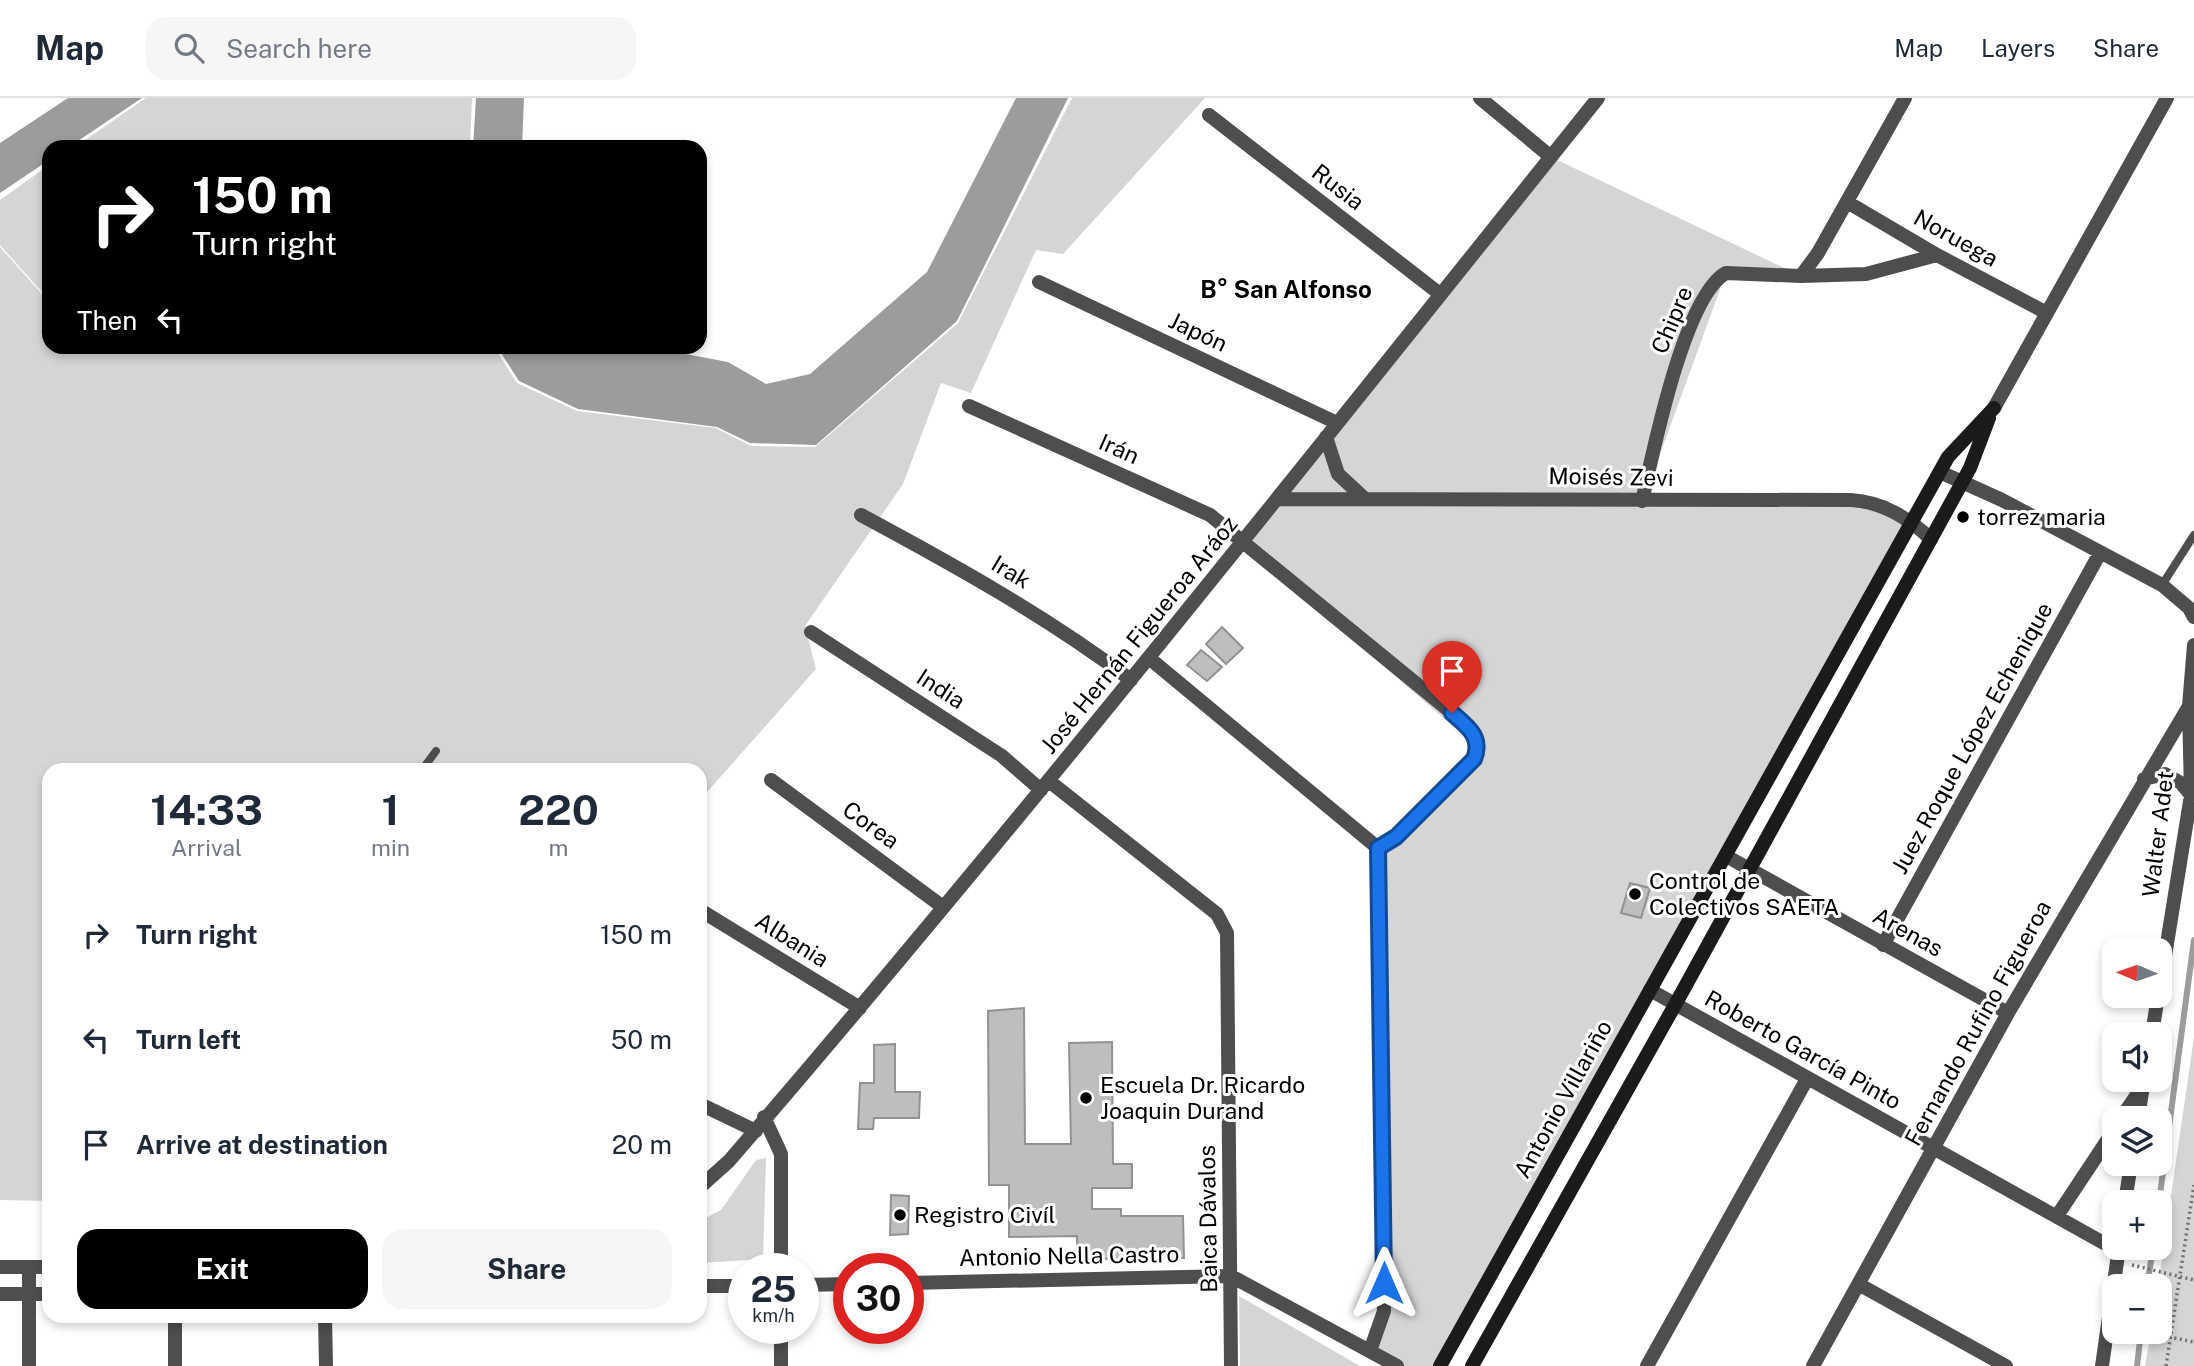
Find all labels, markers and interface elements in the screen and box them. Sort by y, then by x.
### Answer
search box [146,17,636,80]
text: Map [35,29,104,67]
icon: search [170,29,208,67]
text: Search here [226,33,372,64]
text: Map [1894,34,1943,62]
text: Layers [1981,34,2055,62]
text: Share [2093,34,2159,62]
street label: Rusia [1307,158,1370,215]
text: 150 m [192,166,333,224]
icon: right [77,168,168,259]
street label: Noruega [1909,203,2003,272]
text: Turn right [192,225,337,262]
district label: B° San Alfonso [1200,275,1372,303]
street label: Chipre [1645,282,1698,358]
icon: left [151,301,189,339]
text: Then [77,305,137,336]
street label: Japón [1165,306,1232,357]
street label: Irán [1095,428,1143,469]
street label: Moisés Zevi [1548,462,1674,491]
place label: torrez maria [1977,503,2106,530]
marker: torrez maria [1955,509,1971,525]
street label: José Hernán Figueroa Aráoz [1035,511,1243,759]
street label: Irak [987,550,1036,594]
street label: Juez Roque López Echenique [1886,597,2058,878]
pin [1422,641,1482,713]
icon: arrive [1433,652,1471,690]
street label: India [912,663,970,714]
street label: Walter Adet [2136,769,2179,899]
text: 14:33 [150,785,263,834]
text: 1 [382,785,400,834]
text: 220 [518,785,599,834]
street label: Corea [838,795,905,854]
text: Arrival [171,834,242,861]
text: min [371,834,410,861]
text: m [549,834,568,861]
place label: Control de Colectivos SAETA [1649,867,1839,920]
marker: Control de Colectivos SAETA [1627,886,1643,902]
street label: Fernando Rufino Figueroa [1899,895,2056,1150]
street label: Arenas [1869,901,1948,962]
street label: Albania [751,907,834,973]
icon: right [77,916,115,954]
text: Turn right [136,919,258,950]
text: 150 m [600,919,672,950]
north arrow [2102,938,2172,1008]
map controls [2102,938,2172,1344]
street label: Roberto García Pinto [1700,984,1906,1115]
street label: Antonio Villariño [1508,1015,1617,1182]
icon: left [77,1021,115,1059]
button: sound [2102,1022,2172,1092]
text: Turn left [136,1024,241,1055]
text: 50 m [611,1024,672,1055]
place label: Escuela Dr. Ricardo Joaquin Durand [1100,1071,1305,1124]
marker: Escuela Dr. Ricardo Joaquin Durand [1078,1090,1094,1106]
button: layers [2102,1106,2172,1176]
icon: arrive [77,1126,115,1164]
text: Arrive at destination [136,1129,388,1160]
text: 20 m [612,1129,672,1160]
street label: Baica Dávalos [1193,1145,1222,1293]
button: + [2102,1190,2172,1260]
place label: Registro Civíl [914,1201,1056,1228]
marker: Registro Civíl [892,1207,908,1223]
button: Exit [77,1229,368,1309]
button: Share [382,1229,672,1309]
street label: Antonio Nella Castro [958,1240,1179,1271]
position arrow [1347,1246,1421,1320]
speed limit sign: 30 [833,1253,924,1344]
text: 25 [751,1269,796,1310]
button: − [2102,1274,2172,1344]
text: km/h [752,1305,795,1326]

